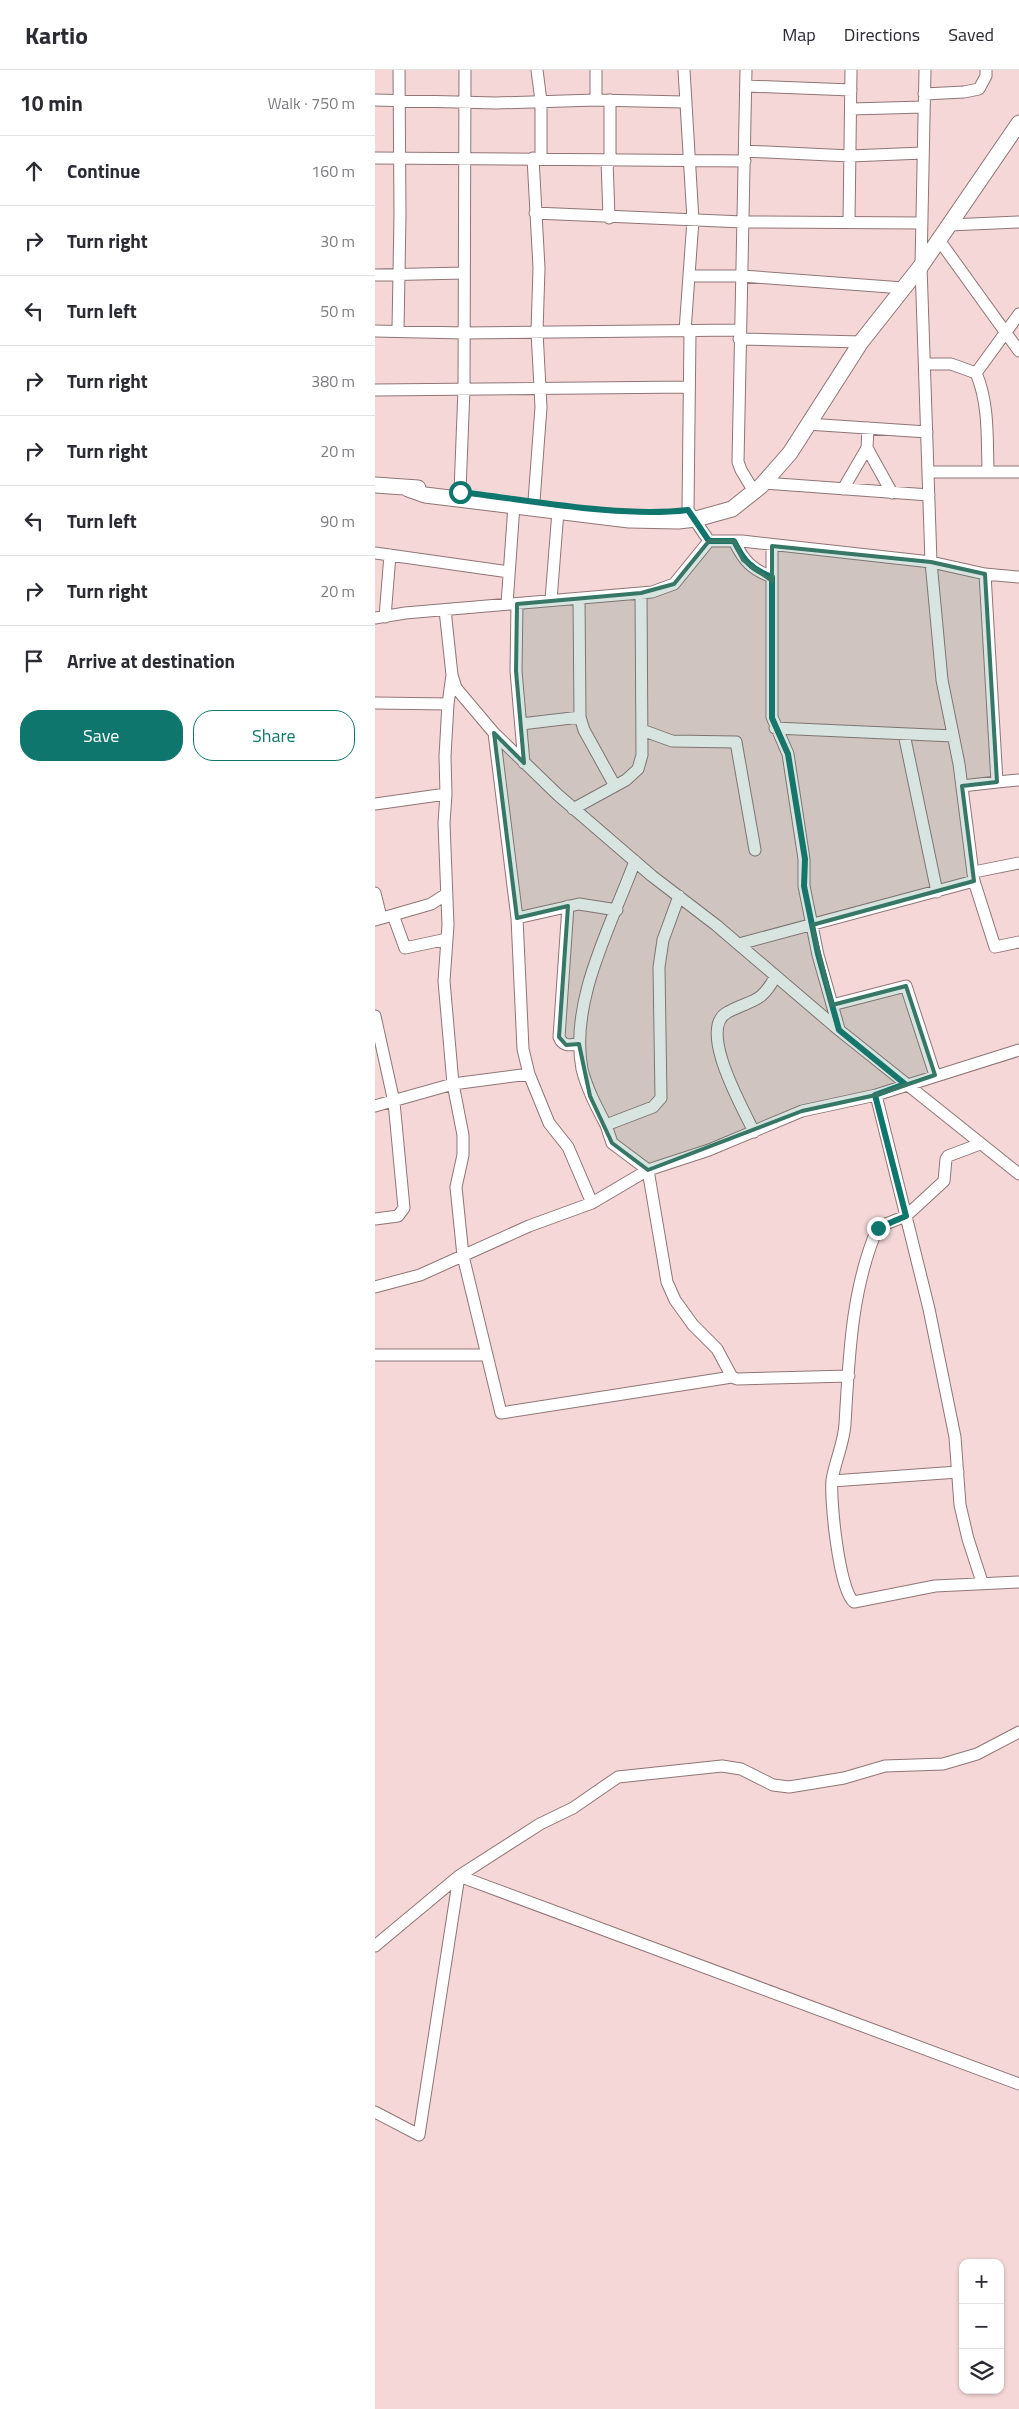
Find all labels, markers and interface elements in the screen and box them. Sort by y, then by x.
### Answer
text: Kartio [25,17,88,53]
text: Map [782,21,816,48]
text: Directions [844,21,920,48]
text: Saved [948,21,994,48]
text: 10 min [20,87,83,119]
text: Walk · 750 m [267,91,355,115]
text: Continue [67,156,140,185]
icon: ahead [20,157,48,185]
text: 160 m [311,159,355,183]
text: Turn right [67,226,148,255]
icon: right [20,227,48,255]
text: 30 m [320,229,355,253]
text: Turn left [67,296,137,325]
icon: left [20,297,48,325]
text: 50 m [320,299,355,323]
text: Turn right [67,366,148,395]
icon: right [20,367,48,395]
text: 380 m [311,369,355,393]
text: Turn right [67,436,148,465]
icon: right [20,437,48,465]
text: 20 m [320,439,355,463]
route start [449,481,472,504]
text: Turn left [67,506,137,535]
icon: left [20,507,48,535]
text: 90 m [320,509,355,533]
text: Turn right [67,576,148,605]
icon: right [20,577,48,605]
text: 20 m [320,579,355,603]
text: Arrive at destination [67,646,235,675]
icon: arrive [20,647,48,675]
button: Save [20,710,183,761]
button: Share [193,710,355,761]
route end [867,1217,890,1240]
map controls [959,2259,1004,2394]
button: + [959,2259,1004,2304]
button: − [959,2304,1004,2349]
button: layers [959,2349,1004,2394]

